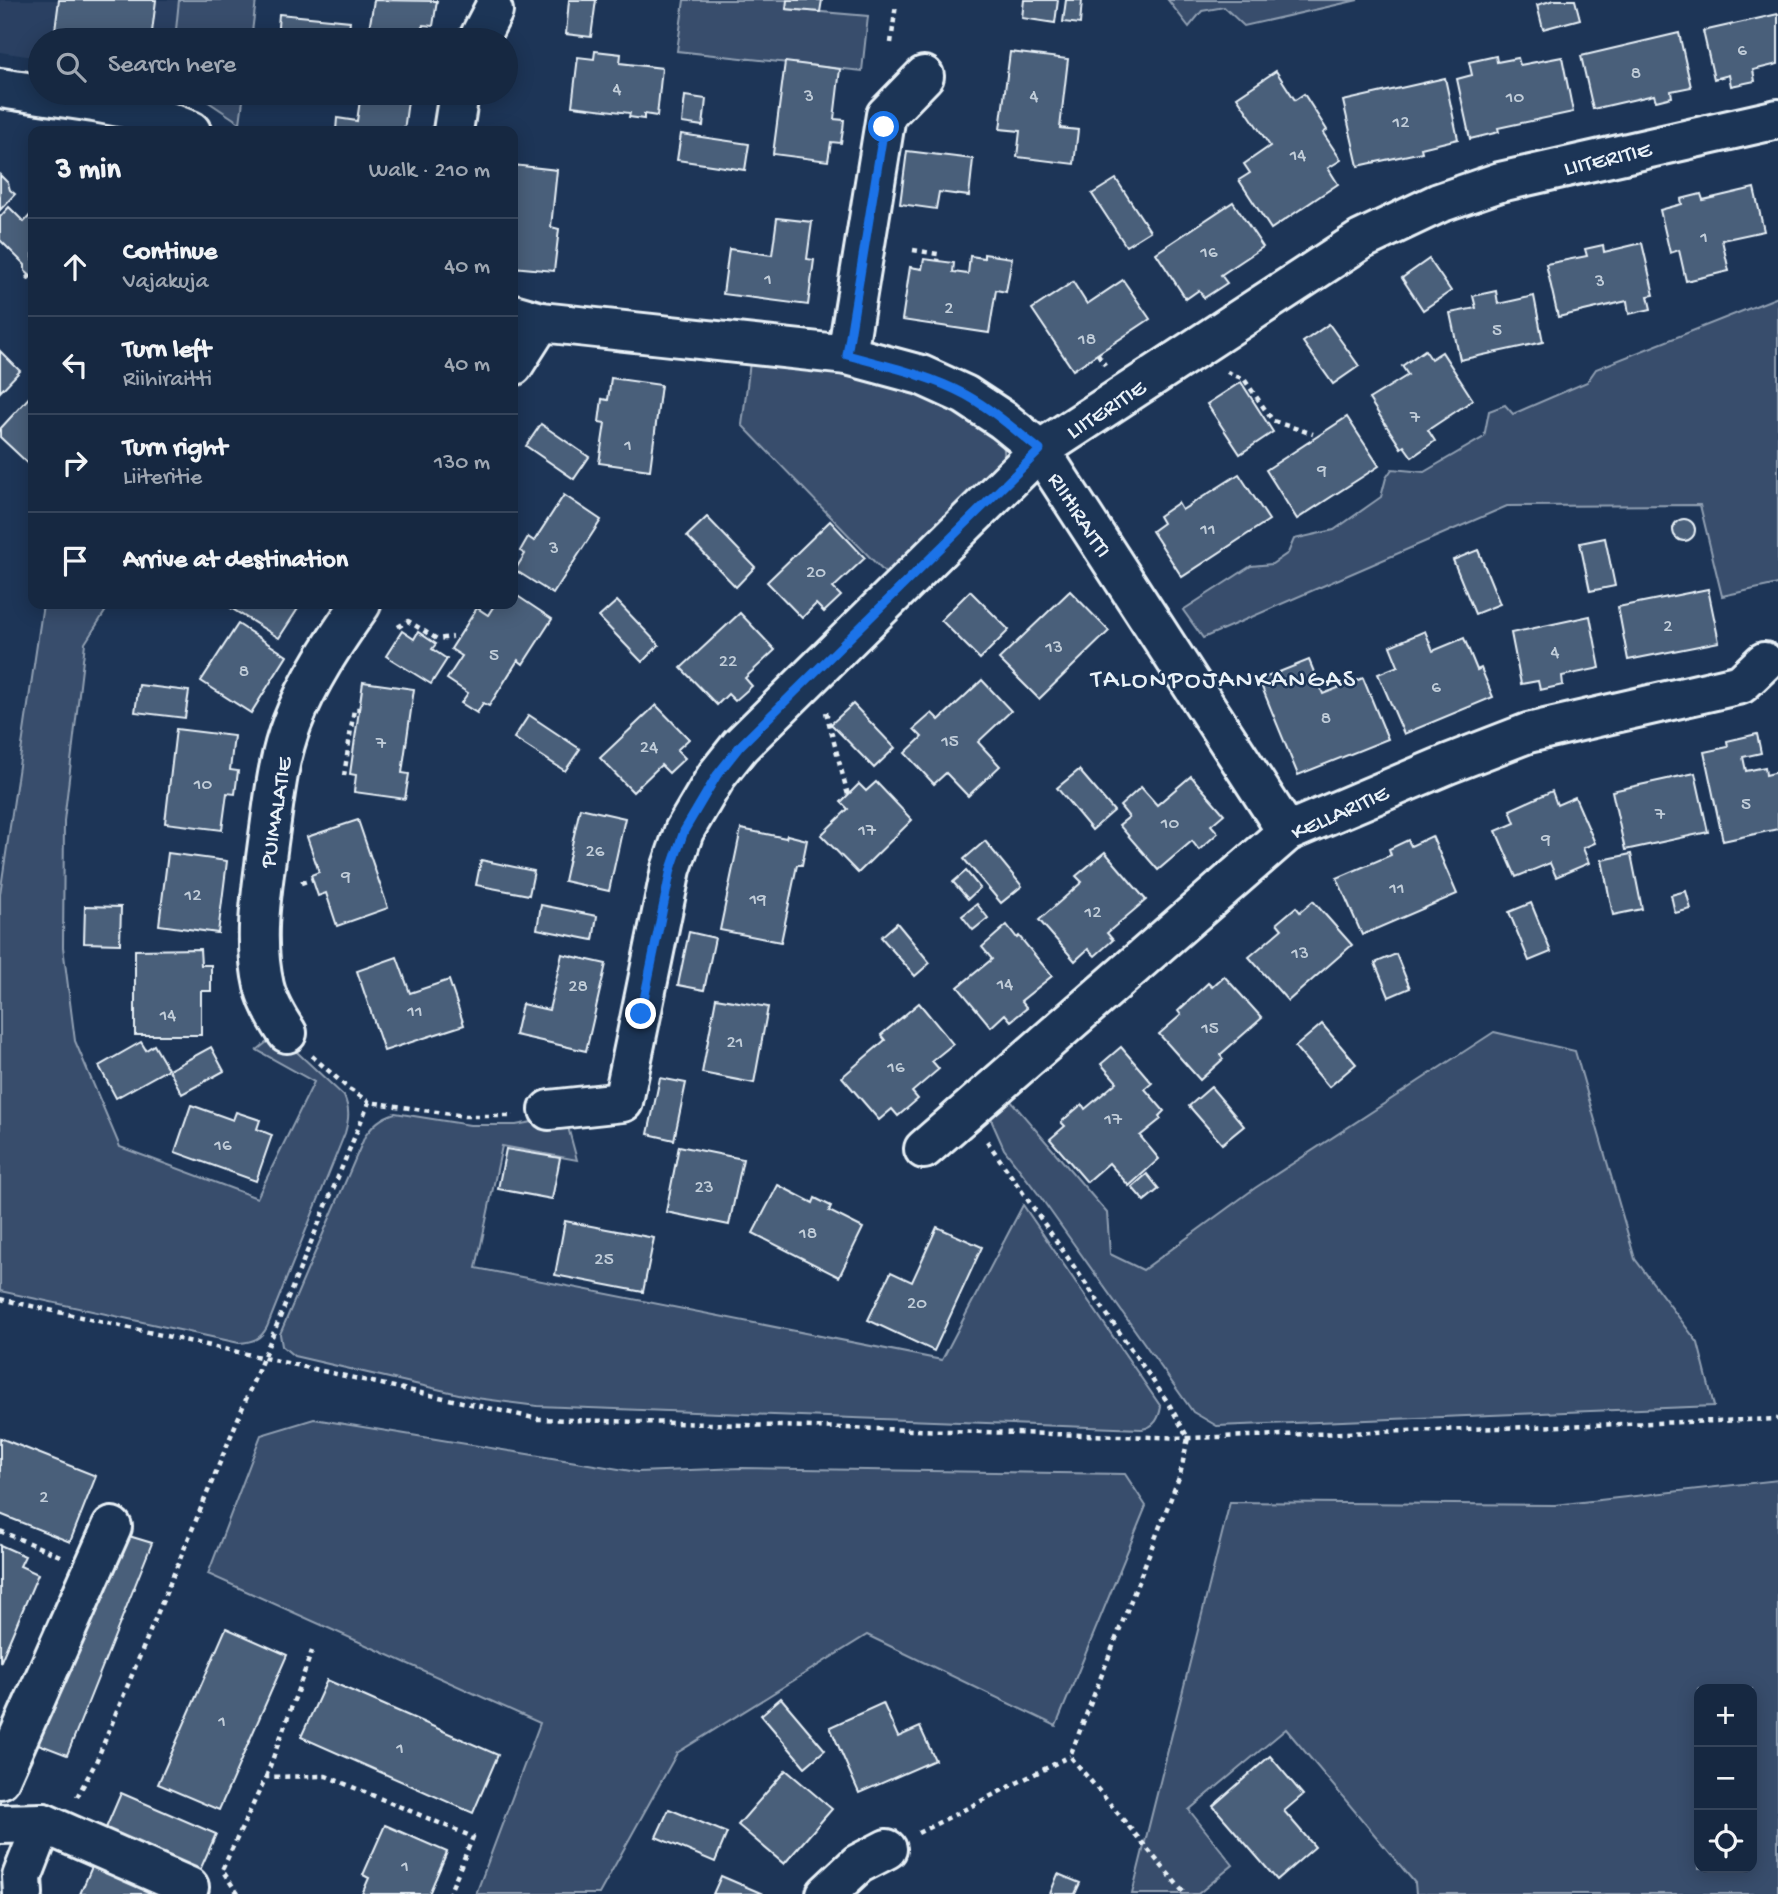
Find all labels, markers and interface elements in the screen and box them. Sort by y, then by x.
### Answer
search box [28,28,518,105]
house number: 6 [1737,40,1747,63]
icon: search [52,48,90,86]
text: Search here [108,51,236,82]
house number: 8 [1631,63,1641,86]
house number: 4 [613,79,622,102]
house number: 3 [803,86,814,109]
house number: 4 [1030,86,1039,109]
house number: 10 [1505,87,1524,110]
route start [868,111,899,142]
house number: 12 [1392,112,1410,135]
street label: LIITERITIE [1561,137,1656,184]
house number: 14 [1289,145,1306,168]
text: 3 min [56,154,121,189]
text: Walk · 210 m [369,158,490,185]
house number: 1 [1699,227,1708,250]
text: Continue [123,238,217,269]
house number: 16 [1199,242,1218,265]
icon: ahead [56,248,94,286]
text: 40 m [444,254,490,281]
text: Vajakuja [123,269,209,296]
house number: 1 [763,269,772,292]
house number: 3 [1594,271,1605,294]
house number: 2 [944,298,954,321]
house number: 5 [1492,320,1502,343]
house number: 18 [1077,329,1096,352]
text: Turn left [123,336,211,367]
icon: left [56,346,94,384]
text: 40 m [444,352,490,379]
text: Riihiraitti [123,367,212,394]
street label: LIITERITIE [1062,374,1153,446]
house number: 7 [1409,407,1421,430]
text: Turn right [123,434,227,465]
house number: 1 [623,435,632,458]
icon: right [56,444,94,482]
text: 130 m [434,450,490,477]
house number: 9 [1316,460,1327,483]
text: Liiteritie [123,465,202,492]
street label: RIIHIRAITTI [1041,468,1116,564]
house number: 11 [1199,519,1216,542]
house number: 3 [548,538,559,561]
icon: arrive [56,542,94,580]
text: Arrive at destination [123,546,348,577]
house number: 20 [806,562,826,585]
house number: 2 [1663,616,1673,639]
house number: 13 [1044,637,1063,660]
house number: 4 [1551,642,1560,665]
house number: 5 [489,645,499,668]
house number: 22 [719,651,737,674]
house number: 8 [239,661,249,684]
district label: TALONPOJANKANGAS [1089,666,1357,697]
house number: 6 [1431,677,1441,700]
house number: 8 [1321,708,1331,731]
house number: 15 [940,731,959,754]
house number: 7 [375,733,387,756]
house number: 24 [640,737,658,760]
street label: PUIMALATIE [255,754,300,871]
house number: 10 [193,774,212,797]
street label: KELLARITIE [1288,780,1395,848]
house number: 5 [1741,794,1751,817]
house number: 7 [1654,804,1666,827]
house number: 10 [1160,813,1179,836]
house number: 17 [857,820,877,843]
house number: 9 [1540,829,1551,852]
house number: 26 [586,841,605,864]
house number: 9 [340,866,351,889]
house number: 11 [1388,878,1405,901]
house number: 12 [184,885,202,908]
house number: 19 [748,889,767,912]
house number: 12 [1084,902,1102,925]
house number: 13 [1290,943,1309,966]
house number: 14 [996,974,1013,997]
house number: 28 [568,976,588,999]
route end [625,998,656,1029]
house number: 11 [406,1001,423,1024]
house number: 14 [159,1005,176,1028]
house number: 15 [1200,1018,1219,1041]
house number: 21 [727,1032,744,1055]
house number: 16 [886,1057,905,1080]
house number: 17 [1103,1109,1123,1132]
house number: 16 [213,1135,232,1158]
house number: 23 [694,1177,714,1200]
house number: 18 [798,1223,817,1246]
house number: 25 [594,1249,614,1272]
house number: 20 [907,1293,927,1316]
house number: 2 [39,1487,49,1510]
map controls [1694,1684,1757,1873]
button: + [1694,1684,1757,1747]
house number: 1 [217,1711,226,1734]
house number: 1 [395,1738,404,1761]
button: − [1694,1747,1757,1810]
button: locate [1694,1810,1757,1873]
house number: 1 [400,1856,409,1879]

